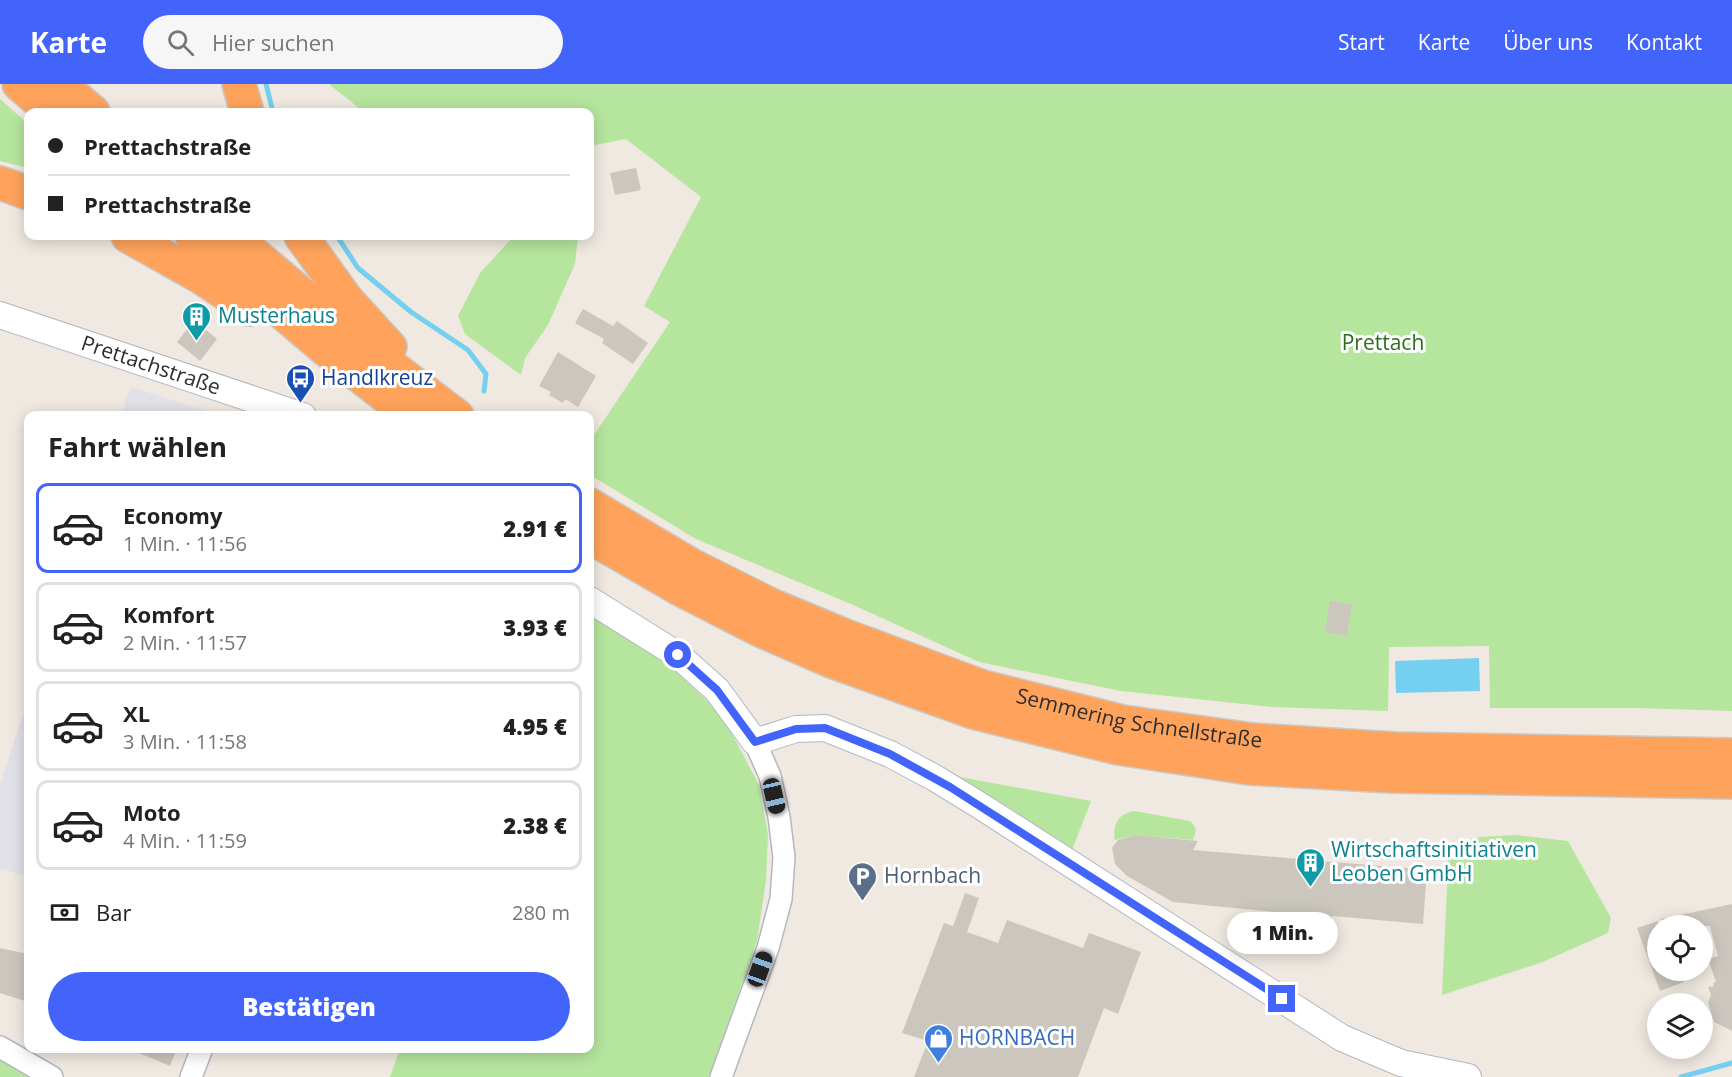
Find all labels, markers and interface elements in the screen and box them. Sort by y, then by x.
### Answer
search box [143,15,563,69]
text: Karte [30,23,107,61]
icon: search [164,26,197,59]
text: Hier suchen [212,27,335,57]
text: Start [1338,28,1385,56]
text: Karte [1418,28,1470,56]
text: Über uns [1503,28,1593,56]
text: Kontakt [1626,28,1702,56]
text: Prettachstraße [84,131,251,161]
text: Prettachstraße [84,189,251,219]
building icon: Musterhaus [181,300,213,342]
place label: Musterhaus [218,301,335,329]
street label: Prettachstraße [78,328,225,401]
park label: Prettach [1342,328,1424,356]
bus stop icon: Handlkreuz [284,362,316,404]
place label: Handlkreuz [321,363,433,391]
text: Fahrt wählen [48,428,227,465]
text: Economy [123,500,222,530]
icon: car [51,501,105,555]
text: 2.91 € [503,513,567,543]
text: 1 Min. · 11:56 [123,530,247,557]
text: Komfort [123,599,215,629]
icon: car [51,600,105,654]
text: 3.93 € [503,612,567,642]
text: 2 Min. · 11:57 [123,629,247,656]
route start [664,641,691,668]
street label: Semmering Schnellstraße [1013,681,1263,754]
text: XL [123,698,150,728]
icon: car [51,699,105,753]
text: 4.95 € [503,711,567,741]
text: 3 Min. · 11:58 [123,728,247,755]
car [761,776,787,816]
text: Moto [123,797,181,827]
icon: car [51,798,105,852]
text: 2.38 € [503,810,567,840]
text: 4 Min. · 11:59 [123,827,247,854]
place label: Wirtschaftsinitiativen Leoben GmbH [1331,835,1537,887]
building icon: Wirtschaftsinitiativen Leoben GmbH [1294,846,1326,888]
parking icon: Hornbach [847,860,879,902]
place label: Hornbach [884,861,981,889]
icon: cash [48,896,81,929]
text: Bar [96,897,131,927]
text: 280 m [512,899,570,926]
callout: 1 Min. [1226,912,1338,954]
map controls [1647,915,1713,1059]
button: locate [1647,915,1713,981]
text: 1 Min. [1252,919,1313,946]
car [745,949,775,989]
button: Bestätigen [48,972,570,1041]
route end [1268,985,1295,1012]
button: layers [1647,993,1713,1059]
shop icon: HORNBACH [922,1022,954,1064]
place label: HORNBACH [959,1023,1075,1051]

